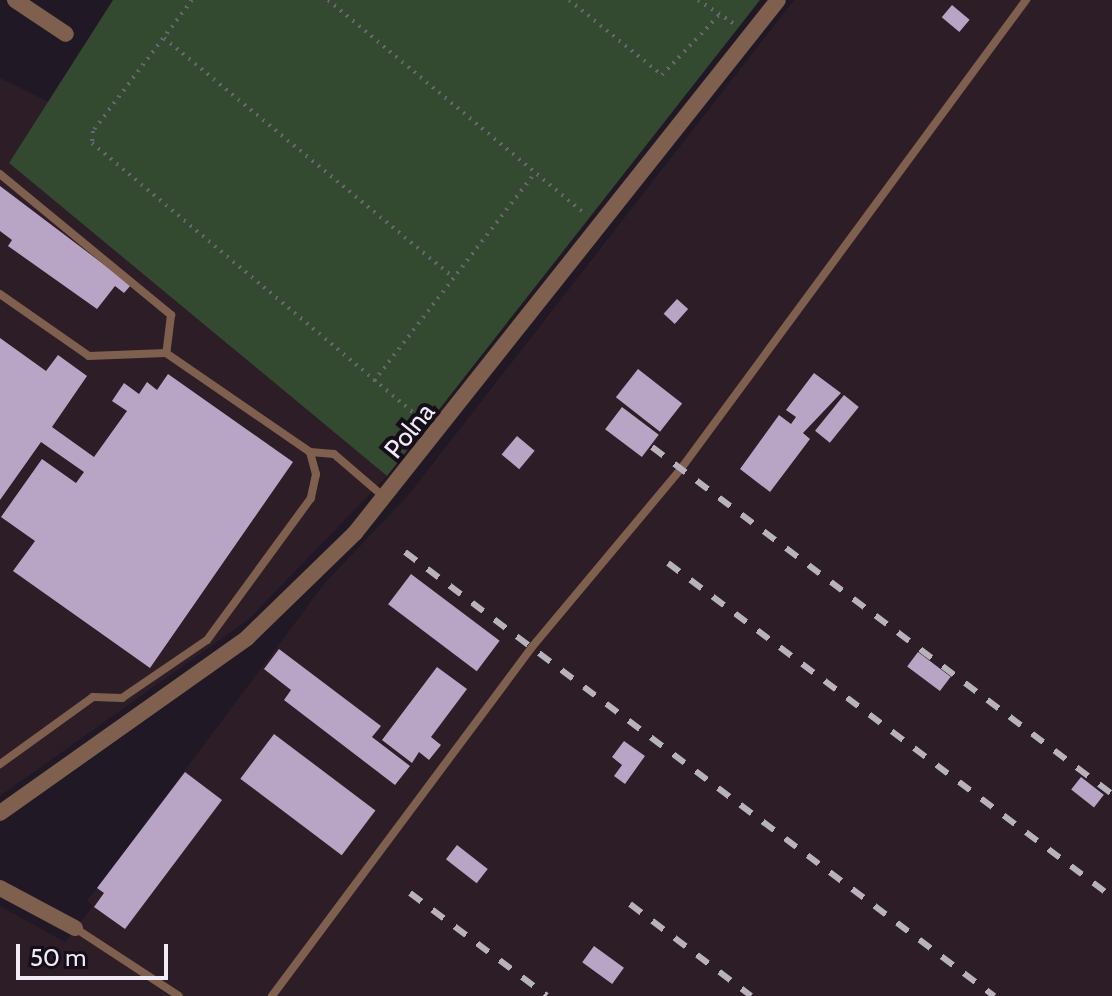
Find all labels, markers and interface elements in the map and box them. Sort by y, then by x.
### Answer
street label: Polna [378,397,442,465]
scale bar [20,928,172,978]
text: 50 m [30,943,86,972]

